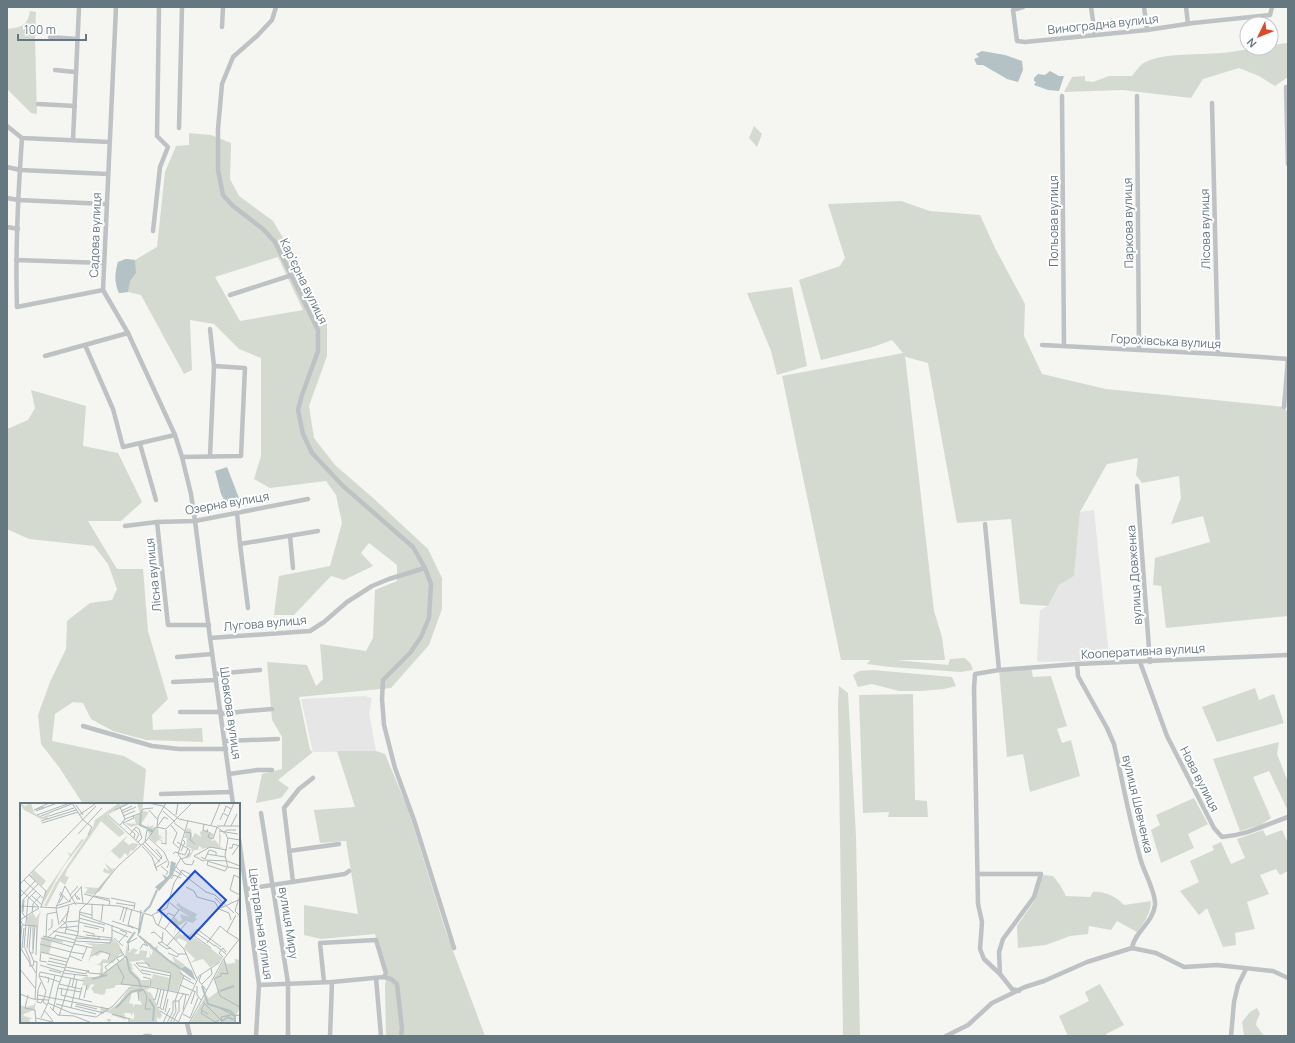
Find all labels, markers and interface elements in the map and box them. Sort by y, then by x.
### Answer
street label: Виноградна вулиця [1047,10,1159,38]
scale bar [18,16,86,42]
north arrow [1239,16,1279,56]
text: 100 m [24,21,56,38]
text: N [1243,35,1260,51]
street label: Польова вулиця [1045,175,1062,267]
street label: Паркова вулиця [1119,177,1137,269]
street label: Лісова вулиця [1196,189,1214,269]
street label: Садова вулиця [85,192,105,278]
street label: Кар'єрна вулиця [276,235,332,327]
street label: Горохівська вулиця [1110,330,1222,352]
street label: Озерна вулиця [184,487,270,519]
street label: вулиця Довженка [1122,525,1146,625]
street label: Лісна вулиця [141,537,165,613]
street label: Лугова вулиця [223,611,307,635]
street label: Кооперативна вулиця [1081,639,1205,663]
street label: Шовкова вулиця [216,666,246,760]
street label: Нова вулиця [1176,743,1224,815]
street label: вулиця Шевченка [1118,753,1158,855]
inset map [20,803,240,1023]
street label: Центральна вулиця [245,867,277,981]
street label: вулиця Миру [275,886,303,961]

